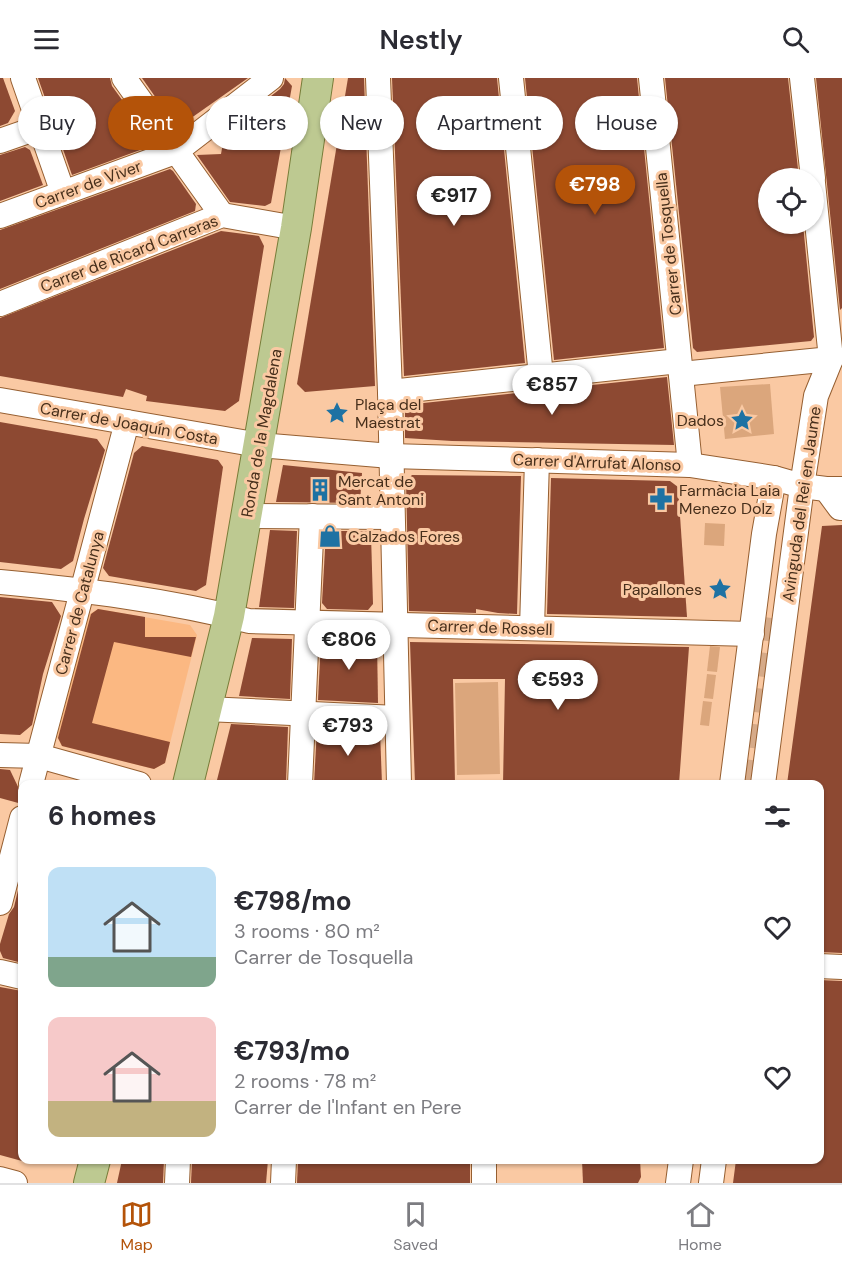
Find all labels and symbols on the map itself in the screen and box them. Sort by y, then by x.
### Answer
street label: Carrer de Viver [32,155,144,213]
pin: €798 [559,165,631,216]
street label: Carrer de Tosquella [651,171,686,316]
pin: €917 [418,176,490,227]
street label: Carrer de Ricard Carreras [37,210,221,297]
street label: Ronda de la Magdalena [236,347,287,519]
pin: €857 [516,365,588,416]
place label: Plaça del Maestrat [355,394,421,433]
street label: Carrer de Joaquín Costa [38,397,220,449]
place icon: Plaça del Maestrat [324,400,350,426]
street label: Avinguda del Rei en Jaume [777,405,826,603]
place icon: Dados [729,407,755,433]
place label: Dados [677,410,724,431]
street label: Carrer d'Arrufat Alonso [512,449,682,476]
place label: Mercat de Sant Antoni [338,471,424,510]
building icon: Mercat de Sant Antoni [307,477,333,503]
place label: Farmàcia Laia Menezo Dolz [679,480,780,519]
pharmacy icon: Farmàcia Laia Menezo Dolz [648,486,674,512]
shop icon: Calzados Fores [317,523,343,549]
place label: Calzados Fores [348,526,460,547]
street label: Carrer de Catalunya [50,529,109,677]
place icon: Papallones [707,576,733,602]
place label: Papallones [623,579,702,600]
street label: Carrer de Rossell [427,615,553,640]
pin: €806 [313,620,385,671]
pin: €593 [522,660,594,711]
pin: €793 [312,706,384,757]

